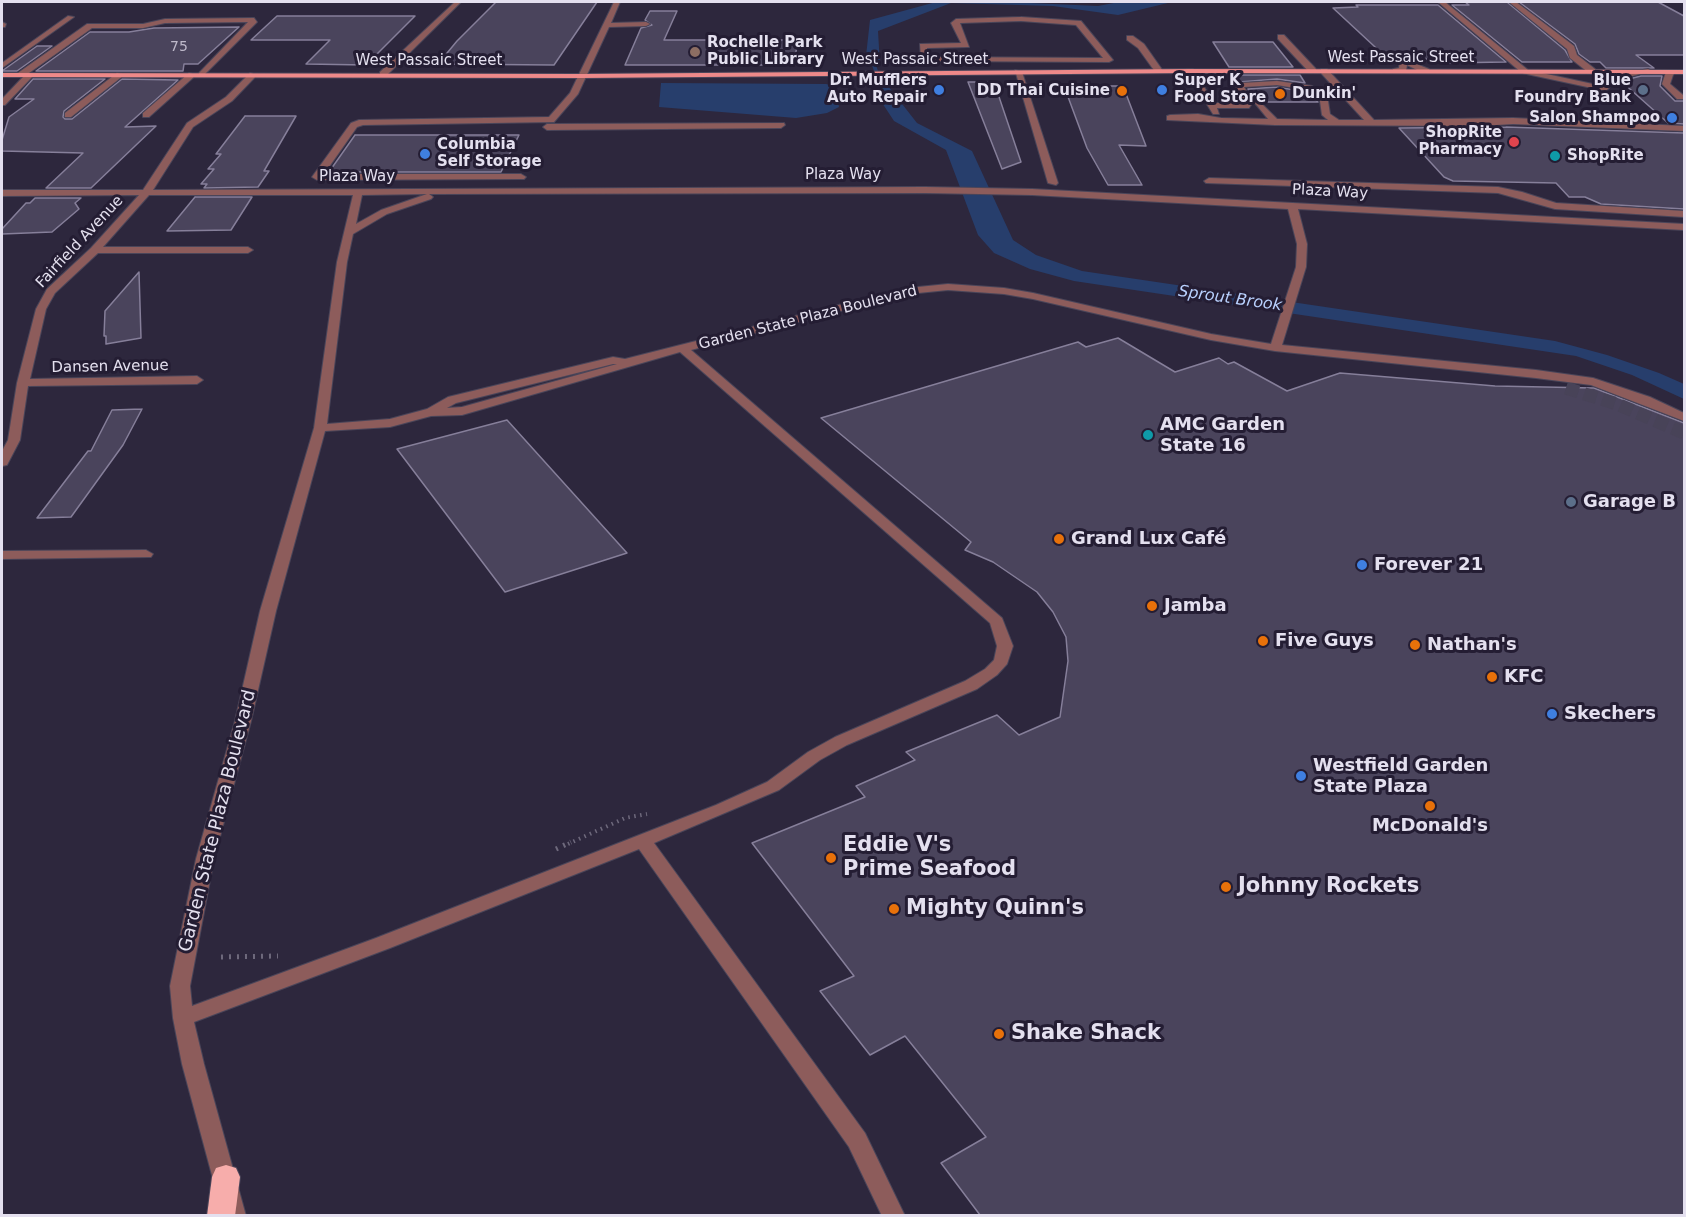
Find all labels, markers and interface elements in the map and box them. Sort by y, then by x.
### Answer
place label: Rochelle Park Public Library [707,34,824,69]
house number: 75 [170,39,188,55]
marker: Rochelle Park Public Library [688,45,702,59]
street label: West Passaic Street [1328,49,1474,67]
street label: West Passaic Street [842,51,988,69]
street label: West Passaic Street [356,52,502,70]
place label: Dr. Mufflers Auto Repair [827,72,927,107]
place label: Super K Food Store [1174,72,1266,107]
place label: Blue Foundry Bank [1514,72,1631,107]
place label: DD Thai Cuisine [977,82,1110,100]
marker: Dr. Mufflers Auto Repair [932,83,946,97]
marker: Super K Food Store [1155,83,1169,97]
marker: Blue Foundry Bank [1636,83,1650,97]
marker: DD Thai Cuisine [1115,84,1129,98]
place label: Dunkin' [1292,85,1356,103]
marker: Dunkin' [1273,87,1287,101]
place label: Salon Shampoo [1529,109,1660,127]
marker: Salon Shampoo [1665,111,1679,125]
place label: ShopRite Pharmacy [1418,124,1502,159]
marker: ShopRite Pharmacy [1507,135,1521,149]
place label: Columbia Self Storage [437,136,542,171]
marker: Columbia Self Storage [418,147,432,161]
place label: ShopRite [1567,147,1644,165]
marker: ShopRite [1548,149,1562,163]
street label: Plaza Way [805,166,881,184]
street label: Plaza Way [319,168,395,186]
street label: Plaza Way [1291,181,1369,203]
street label: Fairfield Avenue [33,192,127,292]
street label: Garden State Plaza Boulevard [697,282,919,354]
water label: Sprout Brook [1177,282,1283,316]
street label: Dansen Avenue [51,357,169,377]
place label: AMC Garden State 16 [1160,414,1285,456]
marker: AMC Garden State 16 [1141,428,1155,442]
place label: Garage B [1583,491,1676,513]
marker: Garage B [1564,495,1578,509]
place label: Grand Lux Café [1071,528,1226,550]
marker: Grand Lux Café [1052,532,1066,546]
place label: Forever 21 [1374,554,1483,576]
marker: Forever 21 [1355,558,1369,572]
place label: Jamba [1164,595,1227,617]
marker: Jamba [1145,599,1159,613]
place label: Five Guys [1275,630,1374,652]
marker: Five Guys [1256,634,1270,648]
place label: Nathan's [1427,634,1517,656]
marker: Nathan's [1408,638,1422,652]
place label: KFC [1504,666,1543,688]
marker: KFC [1485,670,1499,684]
street label: Garden State Plaza Boulevard [175,688,261,954]
place label: Skechers [1564,703,1656,725]
marker: Skechers [1545,707,1559,721]
place label: Westfield Garden State Plaza [1313,755,1488,798]
marker: Westfield Garden State Plaza [1294,769,1308,783]
marker: McDonald's [1423,799,1437,813]
place label: McDonald's [1372,815,1488,837]
place label: Eddie V's Prime Seafood [843,833,1016,883]
marker: Eddie V's Prime Seafood [824,851,838,865]
place label: Johnny Rockets [1238,874,1419,900]
marker: Johnny Rockets [1219,880,1233,894]
place label: Mighty Quinn's [906,896,1084,922]
marker: Mighty Quinn's [887,902,901,916]
place label: Shake Shack [1011,1021,1161,1047]
marker: Shake Shack [992,1027,1006,1041]

